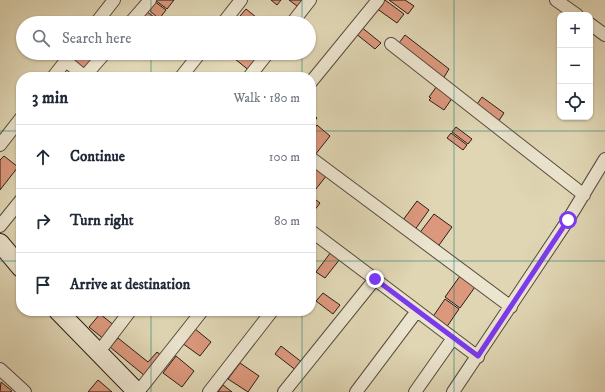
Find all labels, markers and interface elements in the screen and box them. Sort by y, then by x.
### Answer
map controls [557,12,593,120]
button: + [557,12,593,48]
search box [16,16,316,60]
icon: search [30,27,52,49]
text: Search here [62,29,131,48]
button: − [557,48,593,84]
button: locate [557,84,593,120]
text: 3 min [32,87,68,109]
text: Walk · 180 m [233,90,300,106]
icon: ahead [32,146,54,168]
text: Continue [70,147,125,166]
text: 100 m [269,149,300,165]
icon: right [32,210,54,232]
text: Turn right [70,211,133,230]
route start [559,211,577,229]
text: 80 m [274,213,300,229]
route end [366,270,384,288]
icon: arrive [32,274,54,296]
text: Arrive at destination [70,275,190,294]

